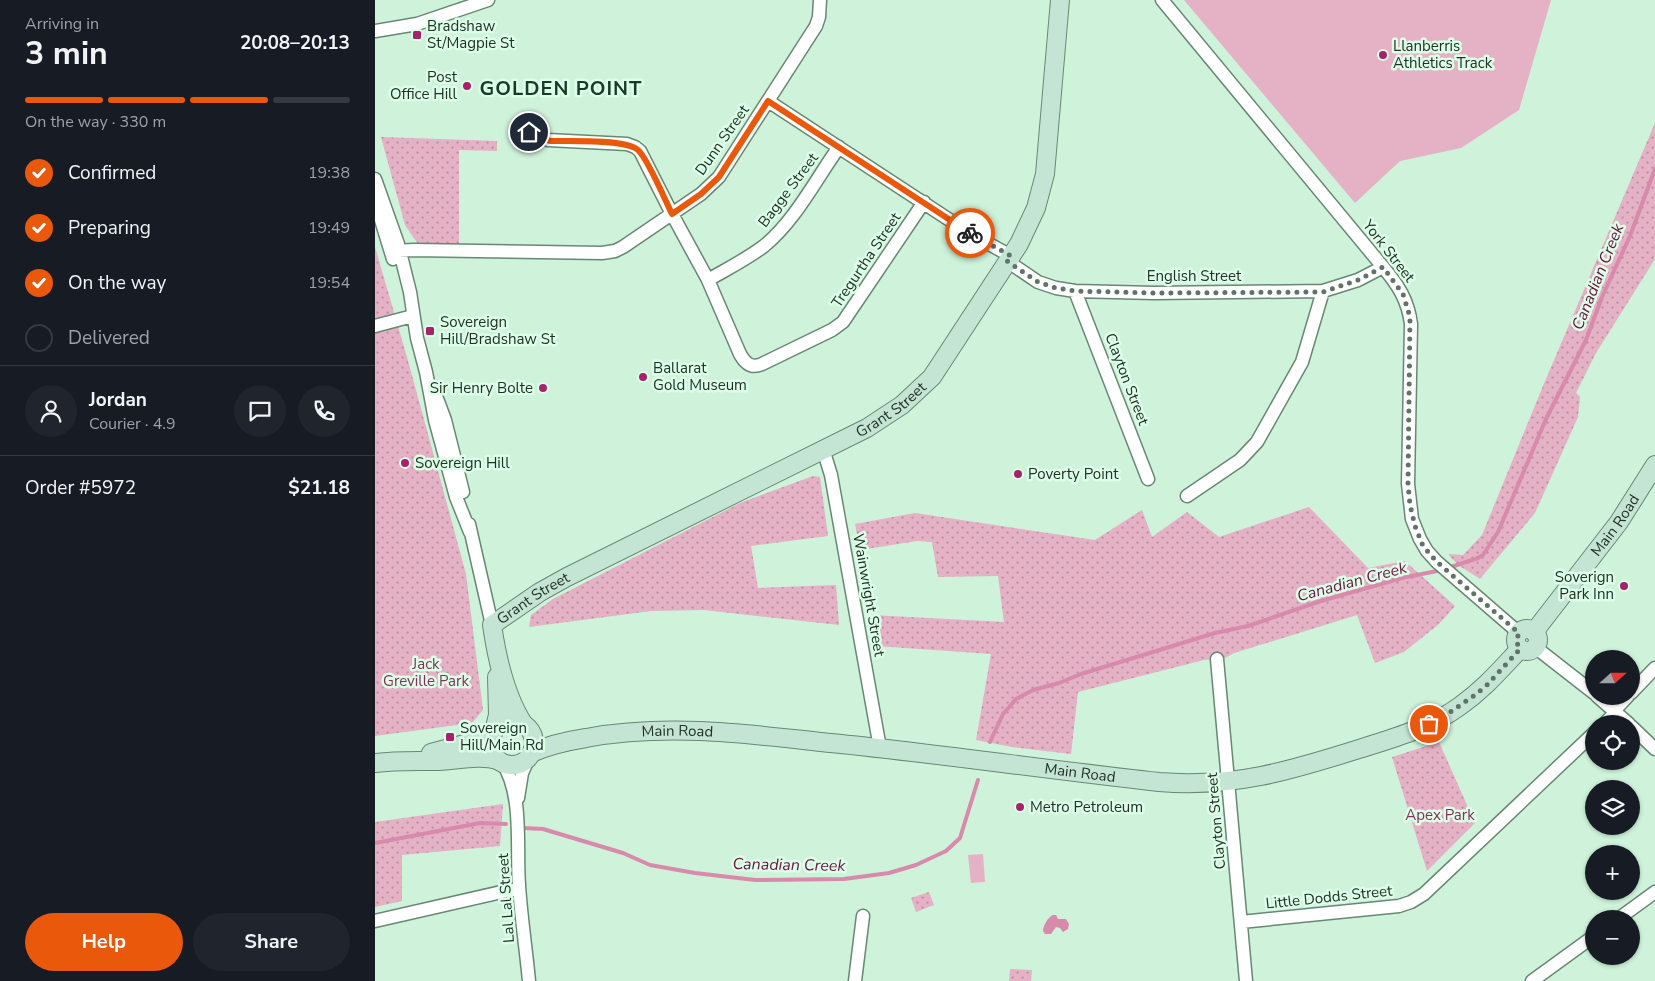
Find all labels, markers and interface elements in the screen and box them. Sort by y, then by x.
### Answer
text: Arriving in [25,13,99,35]
place label: Bradshaw St/Magpie St [427,16,515,53]
marker: Bradshaw St/Magpie St [411,29,423,41]
text: 20:08–20:13 [240,30,350,56]
text: 3 min [25,32,108,75]
place label: Llanberris Athletics Track [1393,36,1493,73]
marker: Llanberris Athletics Track [1377,49,1389,61]
place label: Post Office Hill [390,67,458,104]
district label: GOLDEN POINT [480,75,642,102]
marker: Post Office Hill [461,80,473,92]
street label: Dunn Street [690,100,754,179]
text: On the way · 330 m [25,111,166,133]
pin [508,111,550,153]
icon: home [515,118,543,146]
street label: Bagge Street [753,148,823,231]
icon: check [25,159,53,187]
text: Confirmed [68,160,156,186]
text: 19:38 [308,162,350,184]
street label: Tregurtha Street [827,208,906,311]
courier [945,208,995,258]
icon: check [25,214,53,242]
text: Preparing [68,215,151,241]
street label: York Street [1358,215,1420,287]
text: 19:49 [308,217,350,239]
icon: bike [956,219,984,247]
water label: Canadian Creek [1567,220,1630,333]
street label: English Street [1147,266,1242,286]
icon: check [25,269,53,297]
text: On the way [68,270,166,296]
text: 19:54 [308,272,350,294]
place label: Sovereign Hill/Bradshaw St [440,312,556,349]
text: Delivered [68,325,150,351]
marker: Sovereign Hill/Bradshaw St [424,325,436,337]
street label: Clayton Street [1100,330,1154,429]
place label: Ballarat Gold Museum [653,358,747,395]
marker: Ballarat Gold Museum [637,371,649,383]
street label: Grant Street [852,377,931,442]
place label: Sir Henry Bolte [430,378,533,398]
marker: Sir Henry Bolte [537,382,549,394]
button: person [25,385,77,437]
button: chat [234,385,286,437]
button: phone [298,385,350,437]
text: Jordan [89,387,147,413]
text: Courier · 4.9 [89,413,175,435]
place label: Sovereign Hill [415,453,510,473]
marker: Sovereign Hill [399,457,411,469]
place label: Poverty Point [1028,464,1119,484]
marker: Poverty Point [1012,468,1024,480]
text: Order #5972 [25,475,136,501]
text: $21.18 [288,475,350,501]
street label: Main Road [1586,491,1644,560]
street label: Wainwright Street [848,532,890,659]
water label: Canadian Creek [1295,557,1410,607]
street label: Grant Street [493,567,574,629]
place label: Soverign Park Inn [1555,567,1614,604]
marker: Soverign Park Inn [1618,580,1630,592]
north arrow [1585,650,1640,705]
map controls [1585,650,1640,965]
park label: Jack Greville Park [383,654,469,691]
pin [1408,703,1450,745]
icon: bag [1415,710,1443,738]
button: locate [1585,715,1640,770]
place label: Sovereign Hill/Main Rd [460,718,544,755]
street label: Main Road [641,721,714,742]
marker: Sovereign Hill/Main Rd [444,731,456,743]
street label: Main Road [1043,758,1117,787]
street label: Clayton Street [1202,771,1230,870]
button: layers [1585,780,1640,835]
place label: Metro Petroleum [1030,797,1143,817]
marker: Metro Petroleum [1014,801,1026,813]
park label: Apex Park [1405,805,1475,825]
button: + [1585,845,1640,900]
street label: Lal Lal Street [493,852,519,943]
water label: Canadian Creek [732,853,847,877]
street label: Little Dodds Street [1265,880,1394,914]
button: − [1585,910,1640,965]
button: Help [25,913,183,971]
button: Share [193,913,350,971]

